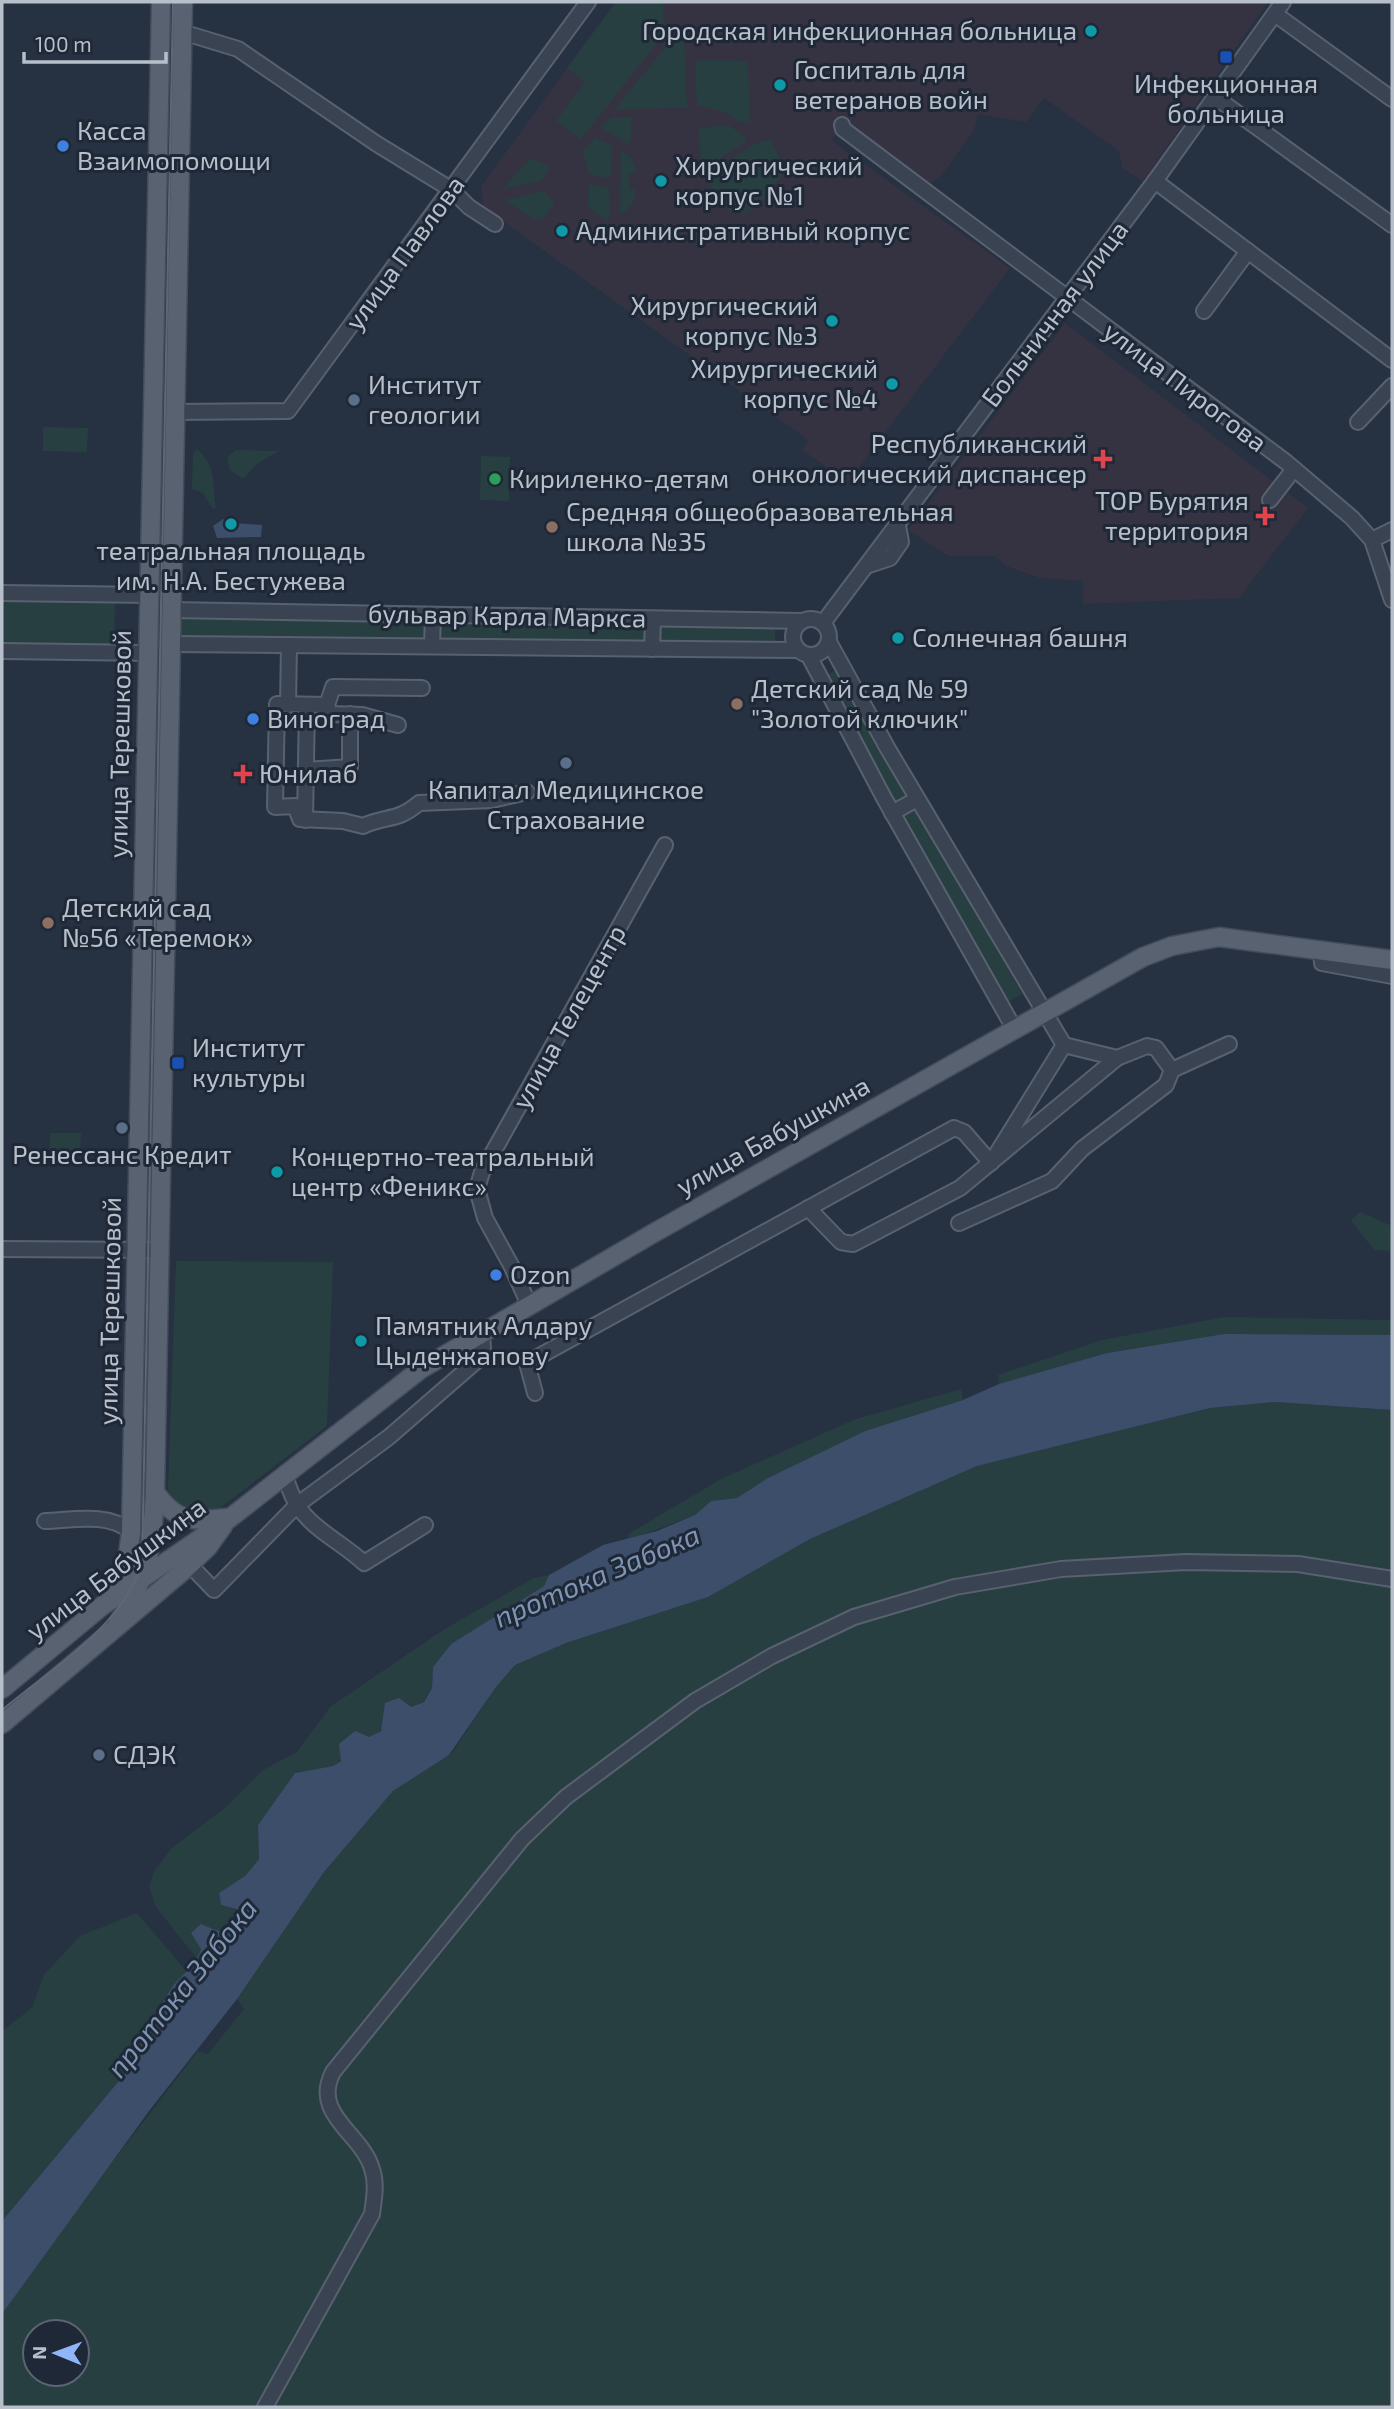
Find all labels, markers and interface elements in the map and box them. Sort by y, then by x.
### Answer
place label: Городская инфекционная больница [642,14,1077,45]
scale bar [24,21,166,65]
marker: Городская инфекционная больница [1083,23,1099,39]
text: 100 m [35,31,92,56]
marker: Инфекционная больница [1218,49,1234,65]
place label: Госпиталь для ветеранов войн [794,53,988,114]
place label: Инфекционная больница [1134,67,1318,128]
marker: Госпиталь для ветеранов войн [772,77,788,93]
place label: Касса Взаимопомощи [77,114,271,175]
marker: Касса Взаимопомощи [55,138,71,154]
place label: Хирургический корпус №1 [675,149,863,211]
street label: улица Павлова [338,169,471,336]
marker: Хирургический корпус №1 [653,173,669,189]
place label: Административный корпус [576,214,910,246]
street label: Больничная улица [974,214,1135,413]
marker: Административный корпус [554,223,570,239]
place label: Хирургический корпус №3 [630,289,818,351]
marker: Хирургический корпус №3 [824,313,840,329]
street label: улица Пирогова [1098,314,1274,458]
place label: Хирургический корпус №4 [690,352,878,414]
place label: Институт геологии [368,368,481,429]
marker: Хирургический корпус №4 [884,376,900,392]
marker: Институт геологии [346,392,362,408]
place label: Республиканский онкологический диспансер [751,427,1087,488]
marker: Республиканский онкологический диспансер [1093,449,1113,469]
place label: Кириленко-детям [509,462,729,493]
marker: Кириленко-детям [487,471,503,487]
place label: ТОР Бурятия территория [1095,484,1249,545]
place label: Средняя общеобразовательная школа №35 [566,495,954,556]
marker: ТОР Бурятия территория [1255,506,1275,526]
marker: театральная площадь им. Н.А. Бестужева [223,516,239,532]
marker: Средняя общеобразовательная школа №35 [544,519,560,535]
place label: театральная площадь им. Н.А. Бестужева [96,534,366,596]
street label: бульвар Карла Маркса [367,597,647,633]
place label: Солнечная башня [912,621,1128,652]
street label: улица Терешковой [101,630,137,858]
marker: Солнечная башня [890,630,906,646]
place label: Детский сад № 59 "Золотой ключик" [751,672,969,733]
marker: Детский сад № 59 "Золотой ключик" [729,696,745,712]
place label: Виноград [267,702,385,733]
marker: Виноград [245,711,261,727]
marker: Капитал Медицинское Страхование [558,755,574,771]
place label: Юнилаб [259,757,357,788]
marker: Юнилаб [233,764,253,784]
place label: Капитал Медицинское Страхование [428,773,704,834]
place label: Детский сад №56 «Теремок» [62,891,253,952]
marker: Детский сад №56 «Теремок» [40,915,56,931]
street label: улица Телецентр [504,919,632,1114]
place label: Институт культуры [192,1031,306,1093]
marker: Институт культуры [170,1055,186,1071]
street label: улица Бабушкина [670,1069,875,1202]
marker: Ренессанс Кредит [114,1120,130,1136]
place label: Ренессанс Кредит [12,1138,232,1169]
place label: Концертно-театральный центр «Феникс» [291,1140,594,1201]
marker: Концертно-театральный центр «Феникс» [269,1164,285,1180]
street label: улица Терешковой [91,1197,127,1425]
place label: Ozon [510,1258,570,1289]
marker: Ozon [488,1267,504,1283]
place label: Памятник Алдару Цыденжапову [375,1309,593,1371]
marker: Памятник Алдару Цыденжапову [353,1333,369,1349]
street label: улица Бабушкина [19,1490,212,1646]
water label: протока Забока [489,1516,705,1634]
place label: СДЭК [113,1738,176,1769]
marker: СДЭК [91,1747,107,1763]
water label: протока Забока [99,1891,264,2084]
north arrow [21,2318,91,2388]
text: N [27,2346,50,2360]

